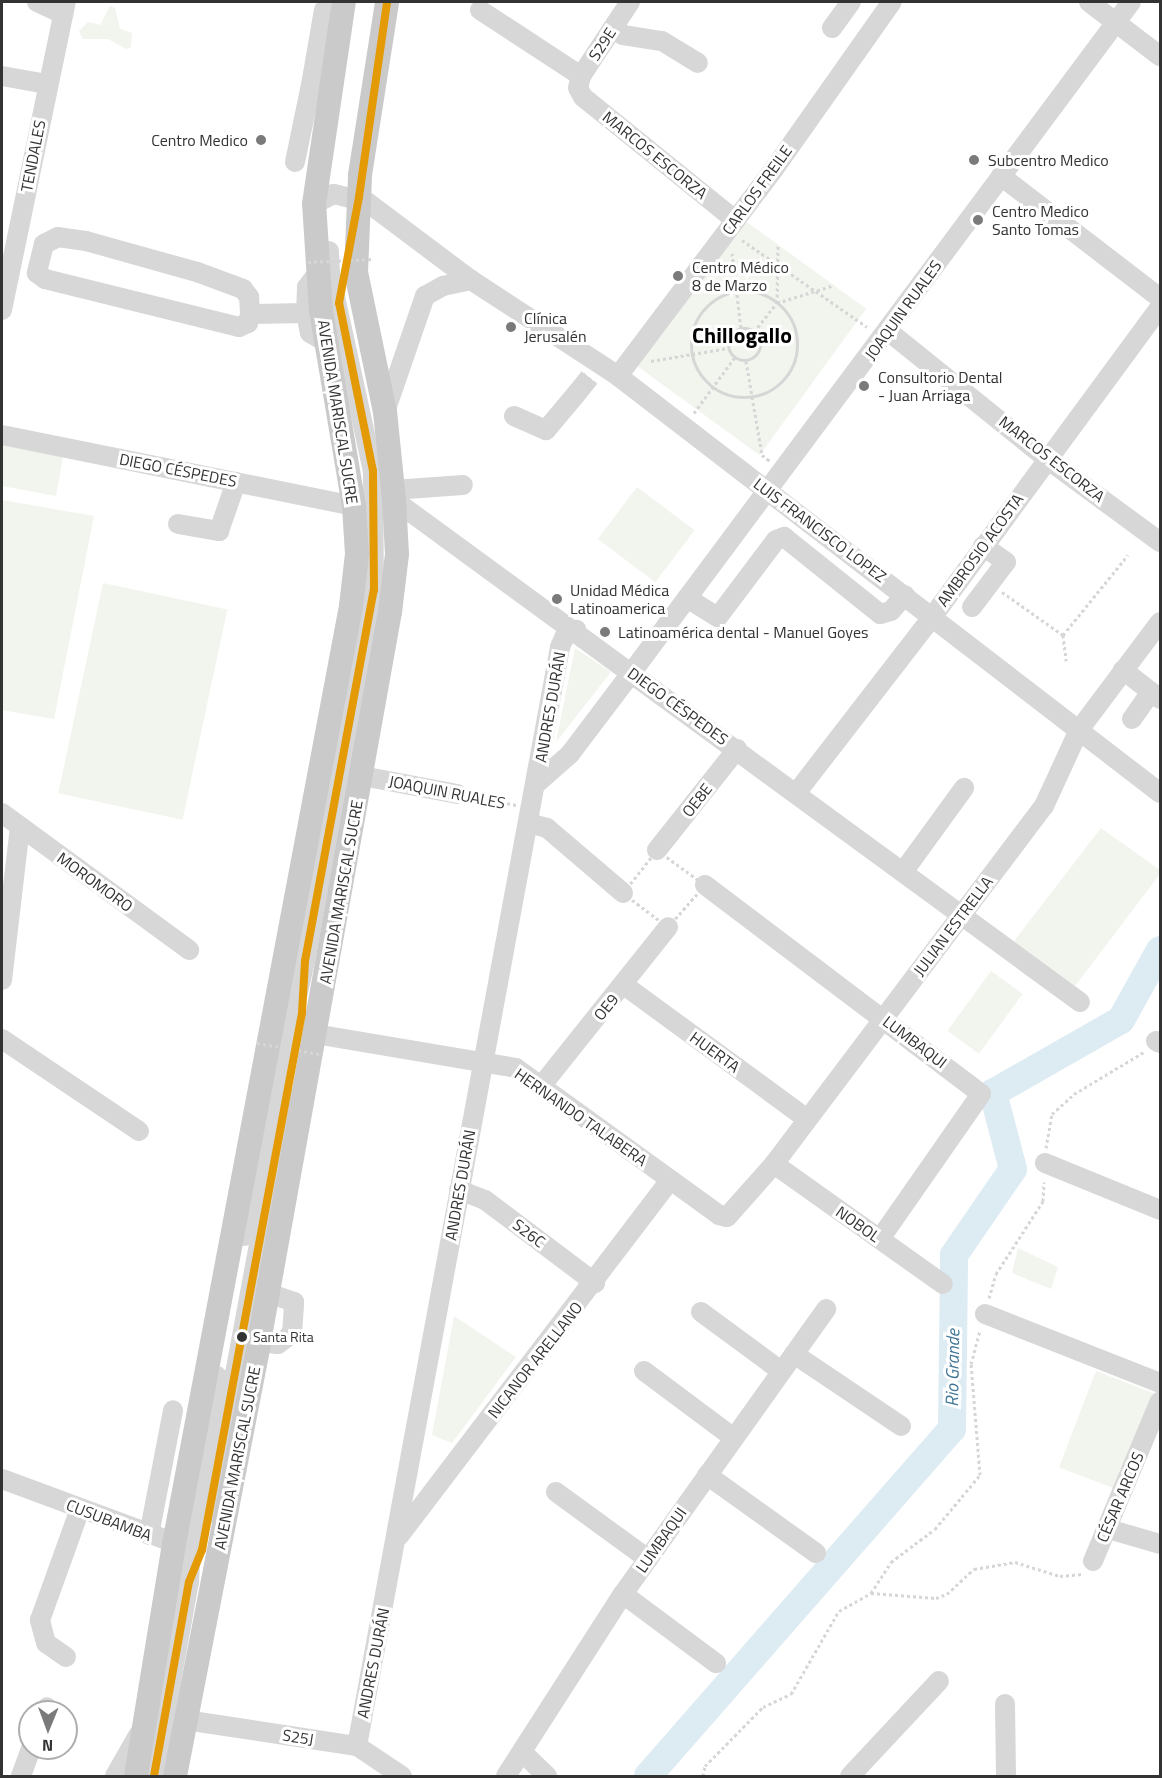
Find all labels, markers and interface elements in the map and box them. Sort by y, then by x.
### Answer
street label: S29E [584,24,620,64]
street label: MARCOS ESCORZA [599,107,711,203]
street label: TENDALES [17,118,49,194]
place label: Centro Medico [151,130,248,150]
marker: Centro Medico [252,131,270,149]
street label: CARLOS FREILE [718,142,796,238]
place label: Subcentro Medico [988,150,1109,170]
marker: Subcentro Medico [965,151,983,169]
place label: Centro Medico Santo Tomas [992,201,1089,239]
marker: Centro Medico Santo Tomas [969,211,987,229]
place label: Centro Médico 8 de Marzo [692,257,789,295]
street label: JOAQUIN RUALES [860,257,946,363]
marker: Centro Médico 8 de Marzo [669,267,687,285]
place label: Clínica Jerusalén [524,308,586,346]
street label: AVENIDA MARISCAL SUCRE [314,318,362,506]
marker: Clínica Jerusalén [502,318,520,336]
district label: Chillogallo [692,323,792,349]
place label: Consultorio Dental - Juan Arriaga [878,367,1003,405]
marker: Consultorio Dental - Juan Arriaga [855,377,873,395]
street label: MARCOS ESCORZA [995,412,1109,506]
street label: DIEGO CÉSPEDES [118,449,238,491]
street label: LUIS FRANCISCO LOPEZ [750,474,890,586]
street label: AMBROSIO ACOSTA [933,490,1027,610]
place label: Unidad Médica Latinoamerica [570,580,669,618]
marker: Unidad Médica Latinoamerica [548,590,566,608]
place label: Latinoamérica dental - Manuel Goyes [618,622,868,642]
marker: Latinoamérica dental - Manuel Goyes [596,623,614,641]
street label: ANDRES DURÁN [531,650,569,764]
street label: DIEGO CÉSPEDES [624,663,732,749]
street label: JOAQUIN RUALES [387,771,507,813]
street label: OE8E [678,779,716,821]
street label: AVENIDA MARISCAL SUCRE [315,799,367,985]
street label: MOROMORO [53,848,137,916]
street label: JULIAN ESTRELLA [909,872,997,980]
street label: OE9 [590,990,622,1024]
street label: LUMBAQUI [879,1012,951,1072]
street label: HUERTA [686,1028,744,1076]
street label: HERNANDO TALABERA [511,1064,651,1170]
street label: ANDRES DURÁN [441,1128,479,1242]
street label: NOBOL [832,1202,884,1246]
street label: S26C [509,1215,549,1251]
street label: NICANOR ARELLANO [484,1298,586,1422]
place label: Santa Rita [253,1329,314,1345]
water label: Rio Grande [942,1329,964,1407]
marker: Santa Rita [236,1331,248,1343]
street label: AVENIDA MARISCAL SUCRE [210,1365,264,1551]
street label: CÉSAR ARCOS [1092,1449,1148,1545]
street label: CUSUBAMBA [64,1495,154,1545]
street label: LUMBAQUI [632,1504,690,1576]
street label: ANDRES DURÁN [353,1606,393,1720]
north arrow [18,1700,78,1760]
street label: S25J [281,1725,315,1749]
text: N [42,1734,53,1758]

